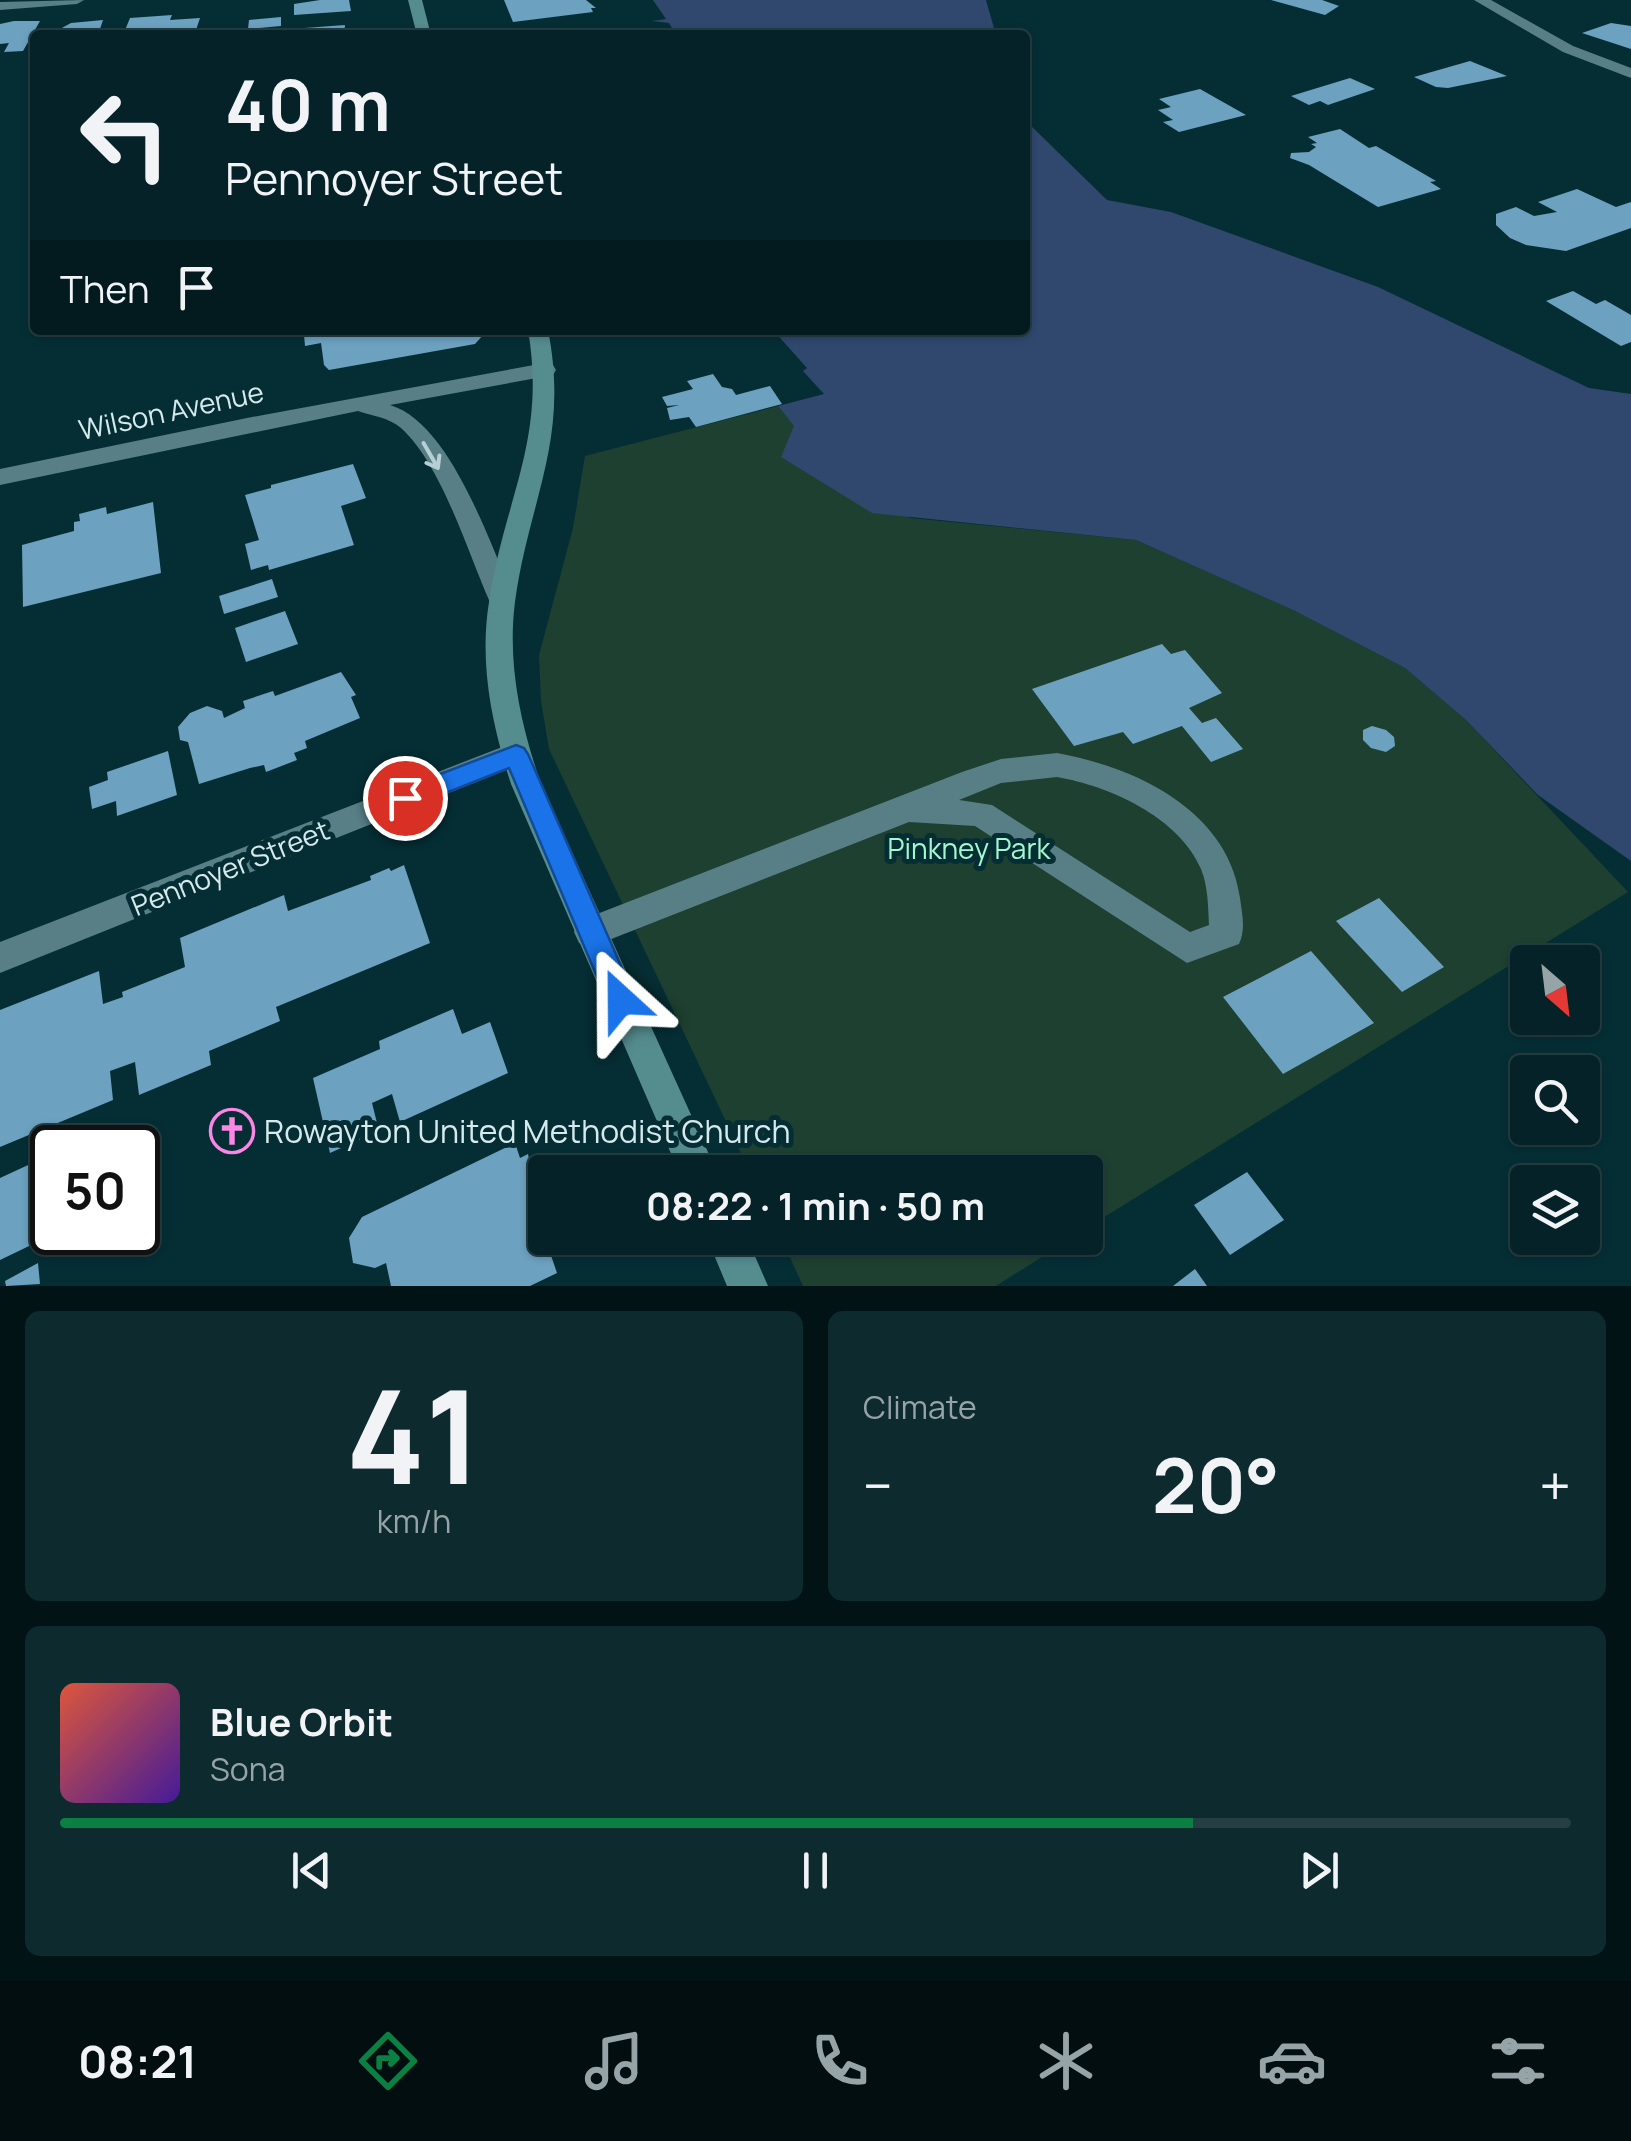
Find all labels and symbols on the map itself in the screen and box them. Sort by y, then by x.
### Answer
street label: Wilson Avenue [75,372,267,448]
one-way arrow [421,441,441,470]
pin [363,756,448,841]
street label: Pennoyer Street [125,810,335,924]
park label: Pinkney Park [888,829,1051,867]
north arrow [1510,945,1600,1035]
position arrow [569,948,673,1052]
church icon: Rowayton United Methodist Church [209,1108,255,1154]
place label: Rowayton United Methodist Church [264,1109,790,1153]
speed limit sign: 50 [30,1125,160,1255]

